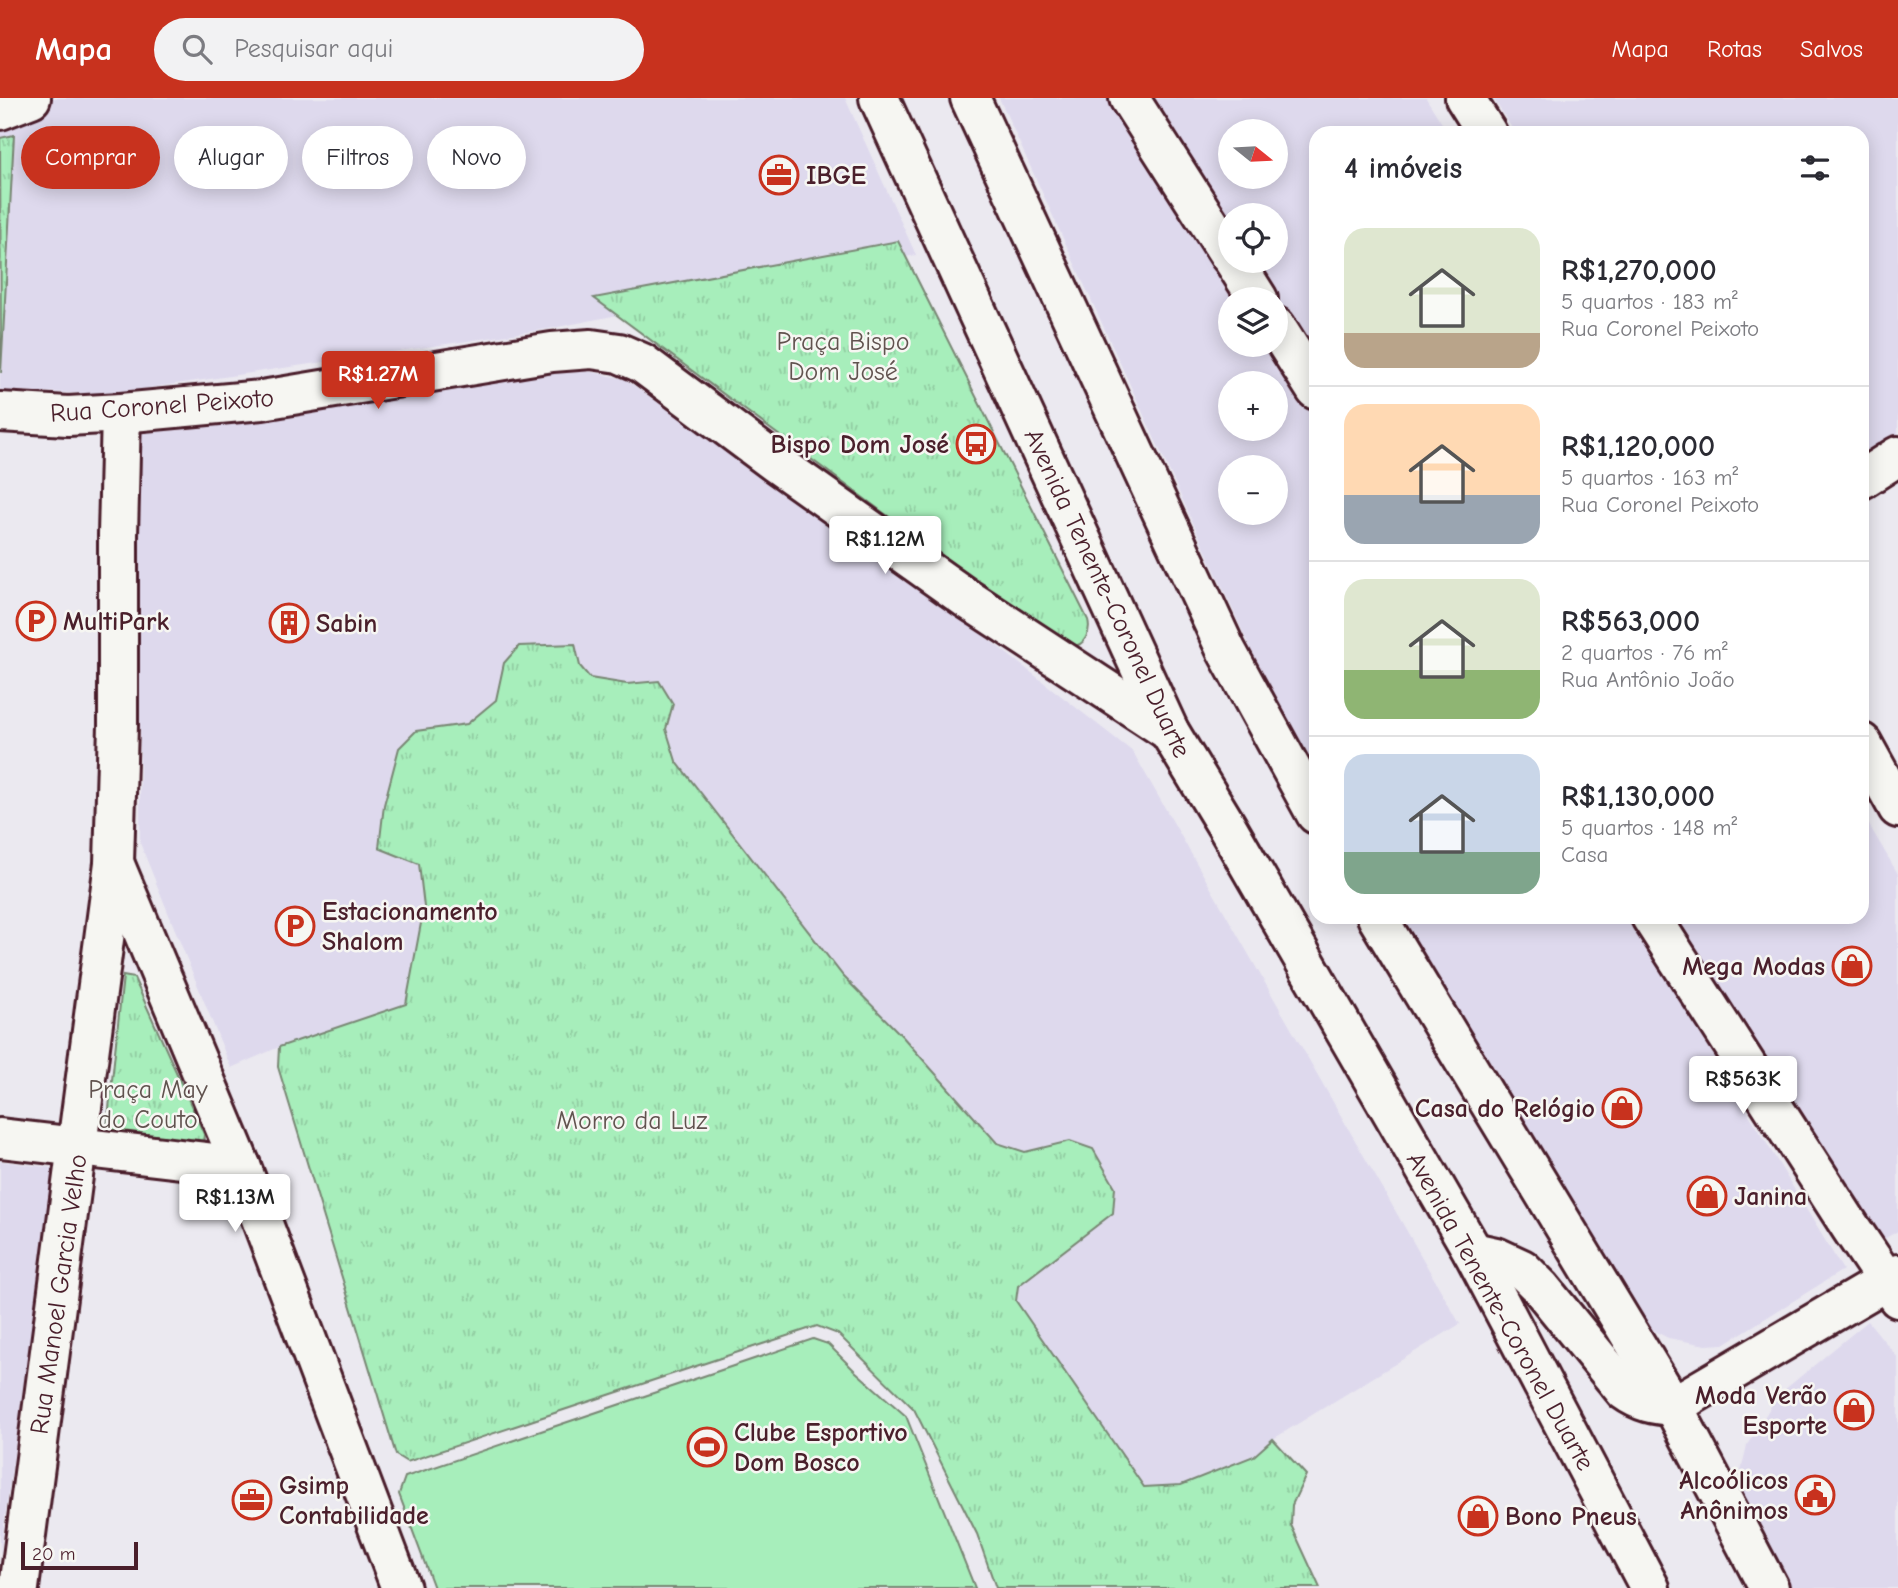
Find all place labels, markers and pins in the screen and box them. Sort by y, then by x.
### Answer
office icon: IBGE [758,154,800,196]
place label: IBGE [806,161,866,191]
pin: R$1.27M [313,352,443,411]
bus stop icon: Bispo Dom José [955,423,997,465]
place label: Bispo Dom José [770,430,949,460]
pin: R$1.12M [820,517,950,576]
parking icon: MultiPark [15,600,57,642]
building icon: Sabin [268,602,310,644]
place label: MultiPark [63,607,169,637]
place label: Sabin [316,609,378,639]
place label: Estacionamento Shalom [322,897,498,957]
parking icon: Estacionamento Shalom [274,905,316,947]
shop icon: Mega Modas [1831,945,1873,987]
place label: Mega Modas [1682,952,1825,982]
pin: R$563K [1686,1056,1800,1116]
shop icon: Casa do Relógio [1601,1087,1643,1129]
place label: Casa do Relógio [1415,1094,1595,1124]
pin: R$1.13M [170,1174,300,1234]
shop icon: Janina [1686,1175,1728,1217]
place label: Janina [1734,1182,1807,1212]
place label: Moda Verão Esporte [1695,1381,1827,1441]
shop icon: Moda Verão Esporte [1833,1389,1875,1431]
place label: Clube Esportivo Dom Bosco [734,1418,908,1478]
sports icon: Clube Esportivo Dom Bosco [686,1426,728,1468]
place label: Alcoólicos Anônimos [1679,1466,1788,1526]
place label: Gsimp Contabilidade [279,1471,429,1531]
public building icon: Alcoólicos Anônimos [1794,1474,1836,1516]
office icon: Gsimp Contabilidade [231,1479,273,1521]
shop icon: Bono Pneus [1457,1495,1499,1537]
place label: Bono Pneus [1505,1502,1637,1532]

